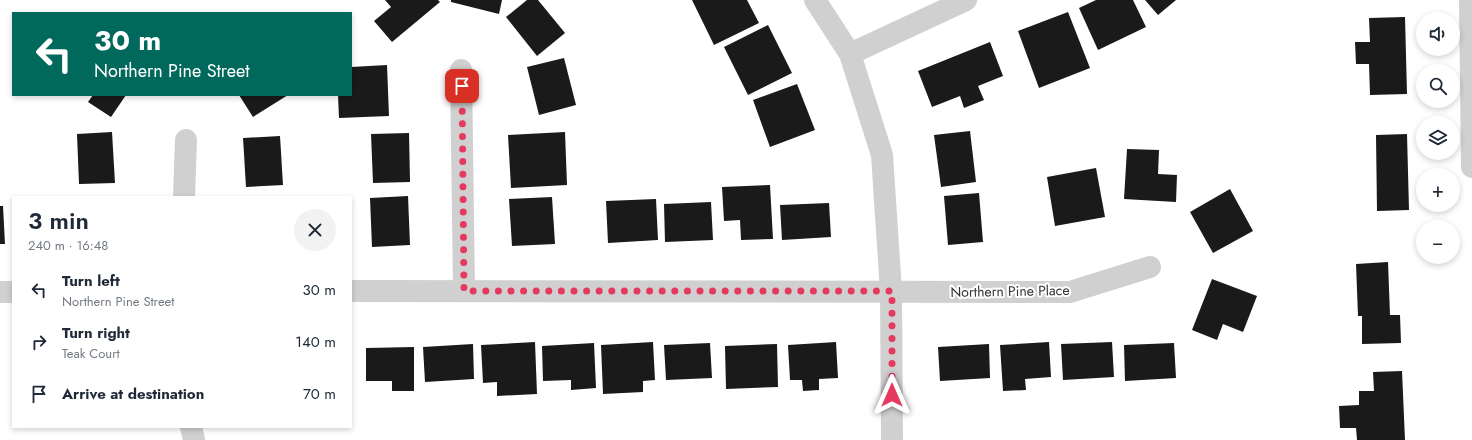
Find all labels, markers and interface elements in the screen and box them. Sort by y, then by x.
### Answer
map controls [1416,12,1460,264]
button: sound [1416,12,1460,56]
text: 30 m [94,20,161,61]
icon: left [28,28,80,80]
text: Northern Pine Street [94,58,250,84]
button: search [1416,64,1460,108]
pin [445,69,479,103]
icon: arrive [451,75,473,97]
button: layers [1416,116,1460,160]
button: + [1416,168,1460,212]
text: 3 min [28,203,89,238]
button: close [294,209,336,251]
button: − [1416,220,1460,264]
text: 240 m · 16:48 [28,236,108,255]
text: Turn left [62,270,120,292]
icon: left [28,279,50,301]
text: 30 m [303,279,336,301]
street label: Northern Pine Place [950,280,1070,302]
text: Northern Pine Street [62,292,174,311]
text: Turn right [62,322,130,344]
icon: right [28,331,50,353]
text: 140 m [295,331,336,353]
text: Teak Court [62,344,120,363]
position arrow [871,374,913,416]
icon: arrive [28,383,50,405]
text: Arrive at destination [62,383,204,405]
text: 70 m [303,383,336,405]

